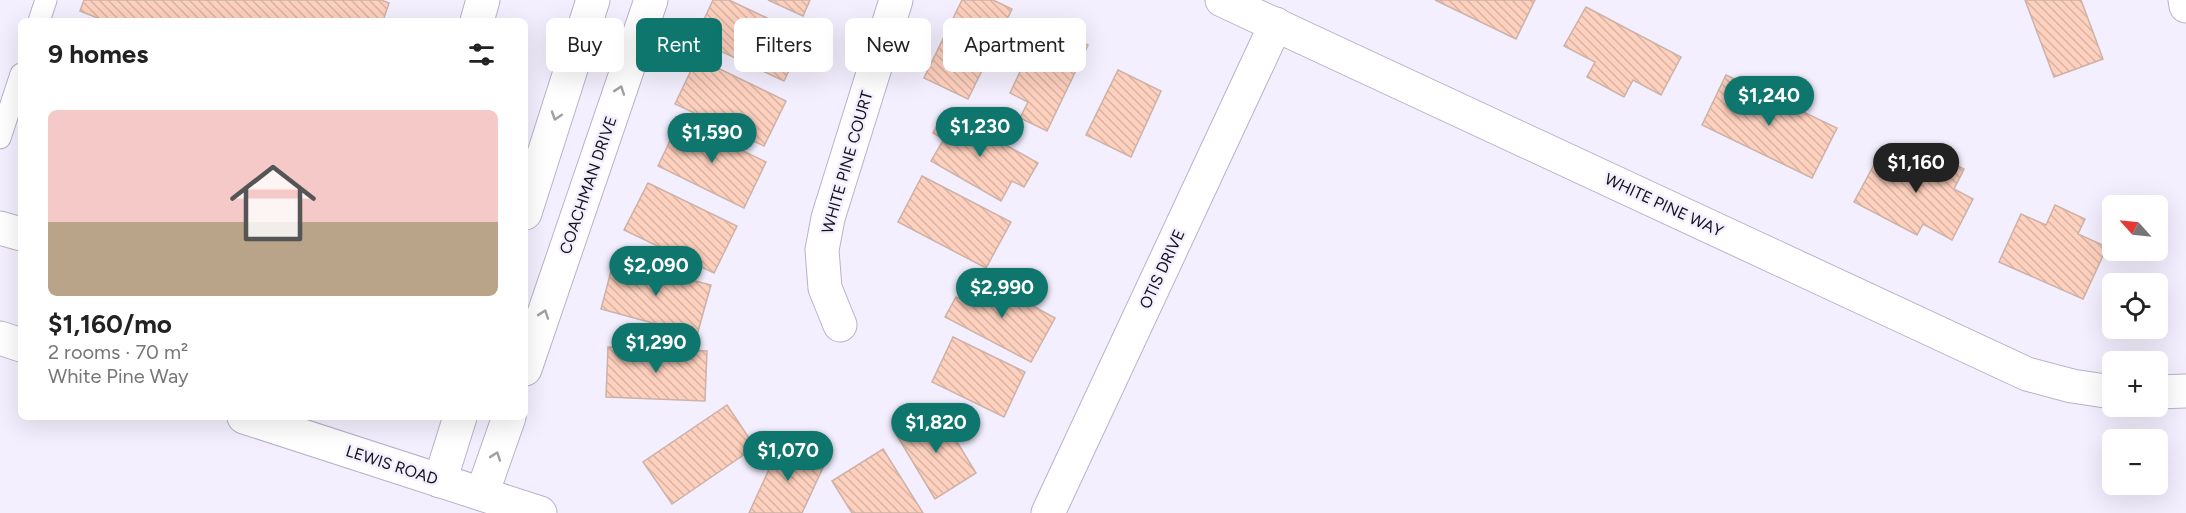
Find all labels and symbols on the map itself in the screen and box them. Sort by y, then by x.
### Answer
pin: $1,240 [1720,76,1818,127]
one-way arrow [613,85,626,96]
street label: WHITE PINE COURT [818,88,876,235]
pin: $1,230 [931,107,1029,158]
one-way arrow [551,110,563,121]
pin: $1,590 [663,113,761,164]
street label: COACHMAN DRIVE [555,114,621,256]
pin: $1,160 [1867,143,1965,194]
street label: WHITE PINE WAY [1602,169,1727,241]
north arrow [2102,195,2168,261]
street label: OTIS DRIVE [1135,226,1189,312]
pin: $2,090 [607,246,705,297]
pin: $2,990 [953,268,1051,319]
one-way arrow [536,309,549,320]
pin: $1,290 [607,323,705,374]
pin: $1,820 [887,403,985,454]
pin: $1,070 [739,431,837,482]
street label: LEWIS ROAD [344,441,440,489]
one-way arrow [488,451,501,462]

